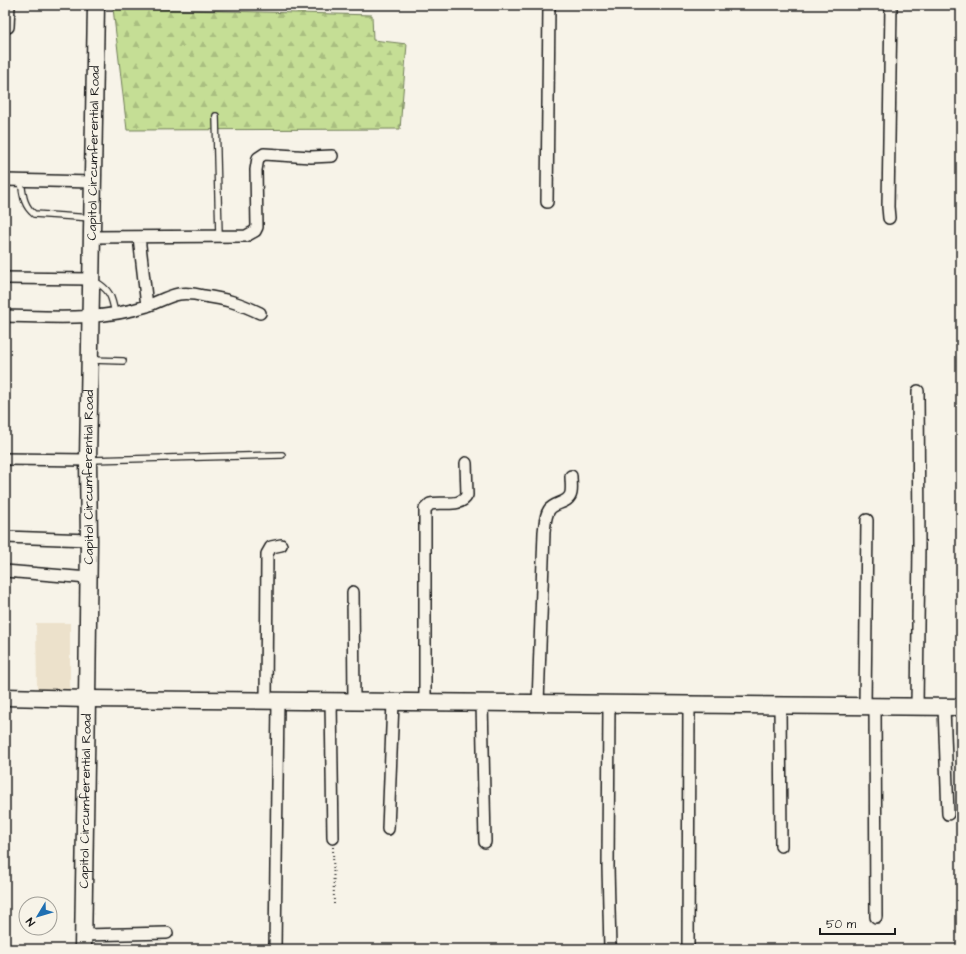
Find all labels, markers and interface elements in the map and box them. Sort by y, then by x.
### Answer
street label: Capitol Circumferential Road [83,65,104,241]
street label: Capitol Circumferential Road [79,389,98,565]
street label: Capitol Circumferential Road [75,713,96,889]
north arrow [18,896,58,936]
scale bar [820,910,895,936]
text: N [22,914,39,929]
text: 50 m [826,916,857,933]

